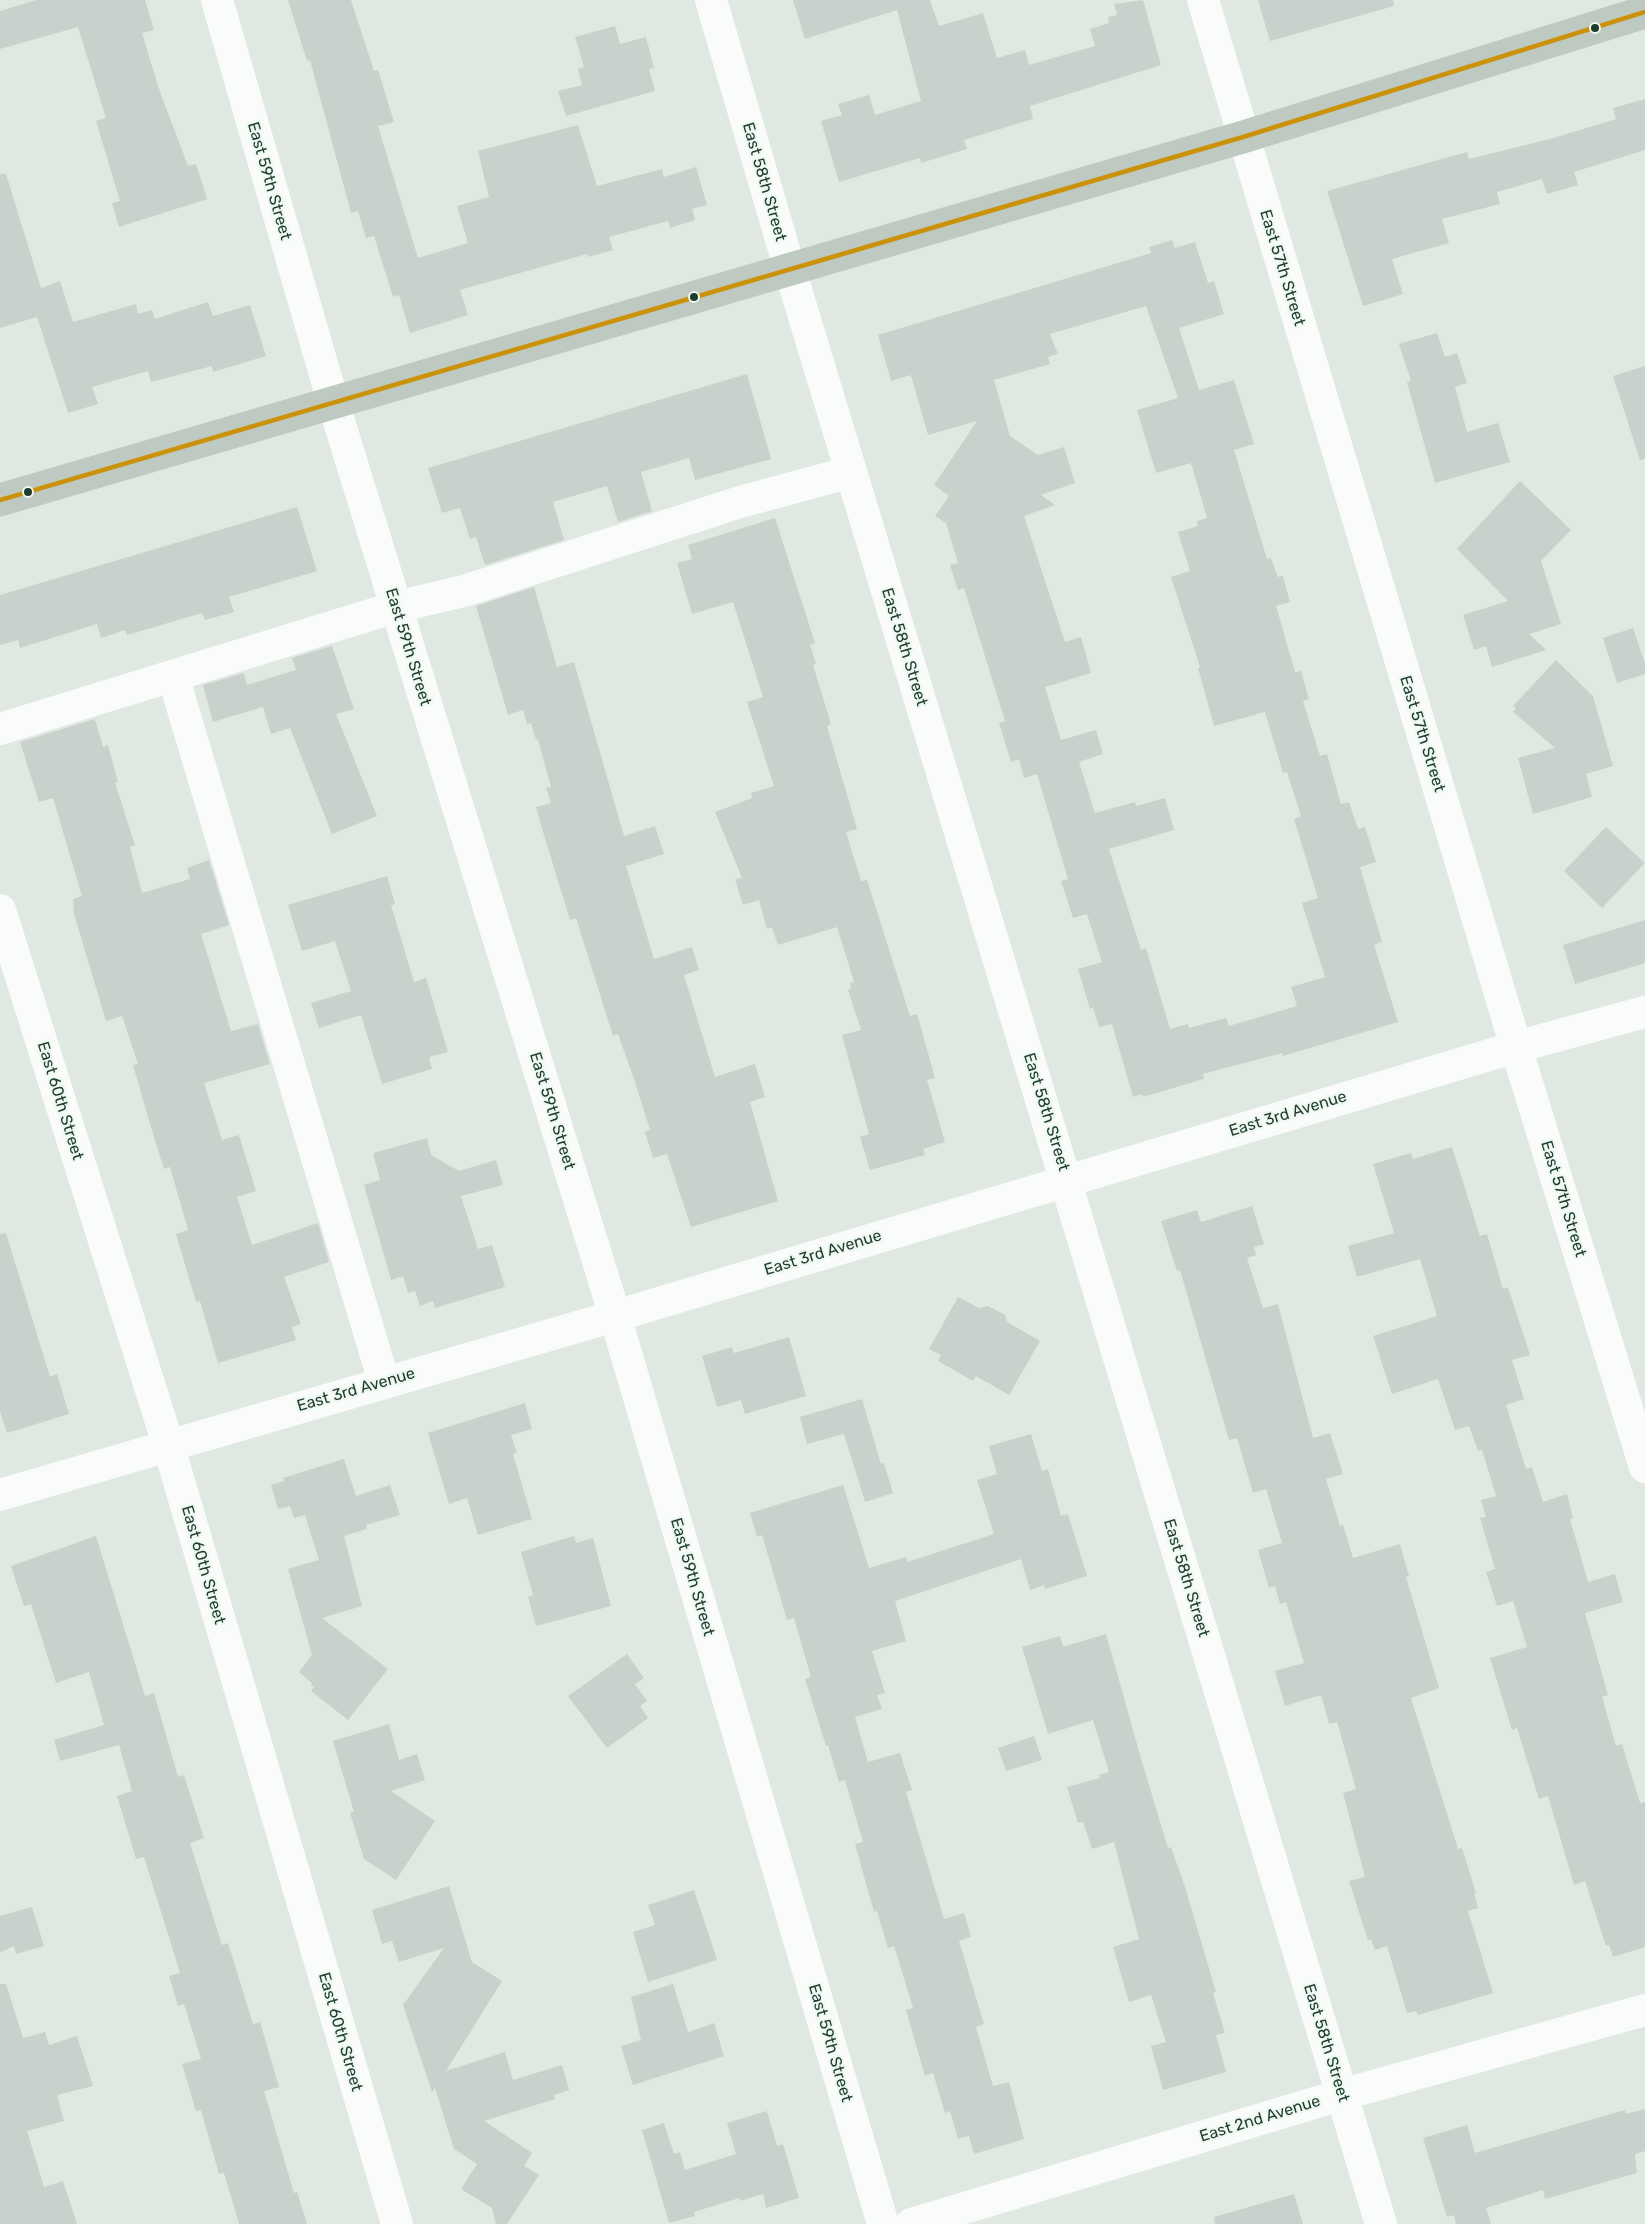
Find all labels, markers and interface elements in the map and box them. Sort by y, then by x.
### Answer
unlabelled marker [1589,22,1601,34]
street label: East 59th Street [243,120,295,242]
street label: East 58th Street [738,120,790,244]
street label: East 57th Street [1255,207,1309,329]
unlabelled marker [688,291,700,303]
unlabelled marker [22,486,34,498]
street label: East 59th Street [381,586,435,708]
street label: East 58th Street [877,586,931,708]
street label: East 57th Street [1395,673,1449,795]
street label: East 60th Street [33,1039,87,1163]
street label: East 59th Street [525,1050,579,1172]
street label: East 58th Street [1019,1051,1073,1173]
street label: East 3rd Avenue [1227,1087,1349,1141]
street label: East 57th Street [1536,1138,1590,1260]
street label: East 3rd Avenue [762,1226,884,1280]
street label: East 3rd Avenue [295,1364,417,1416]
street label: East 60th Street [177,1503,229,1627]
street label: East 59th Street [666,1516,718,1638]
street label: East 58th Street [1159,1517,1213,1639]
street label: East 60th Street [314,1970,366,2094]
street label: East 59th Street [804,1982,856,2104]
street label: East 58th Street [1299,1982,1353,2104]
street label: East 2nd Avenue [1197,2091,1323,2147]

